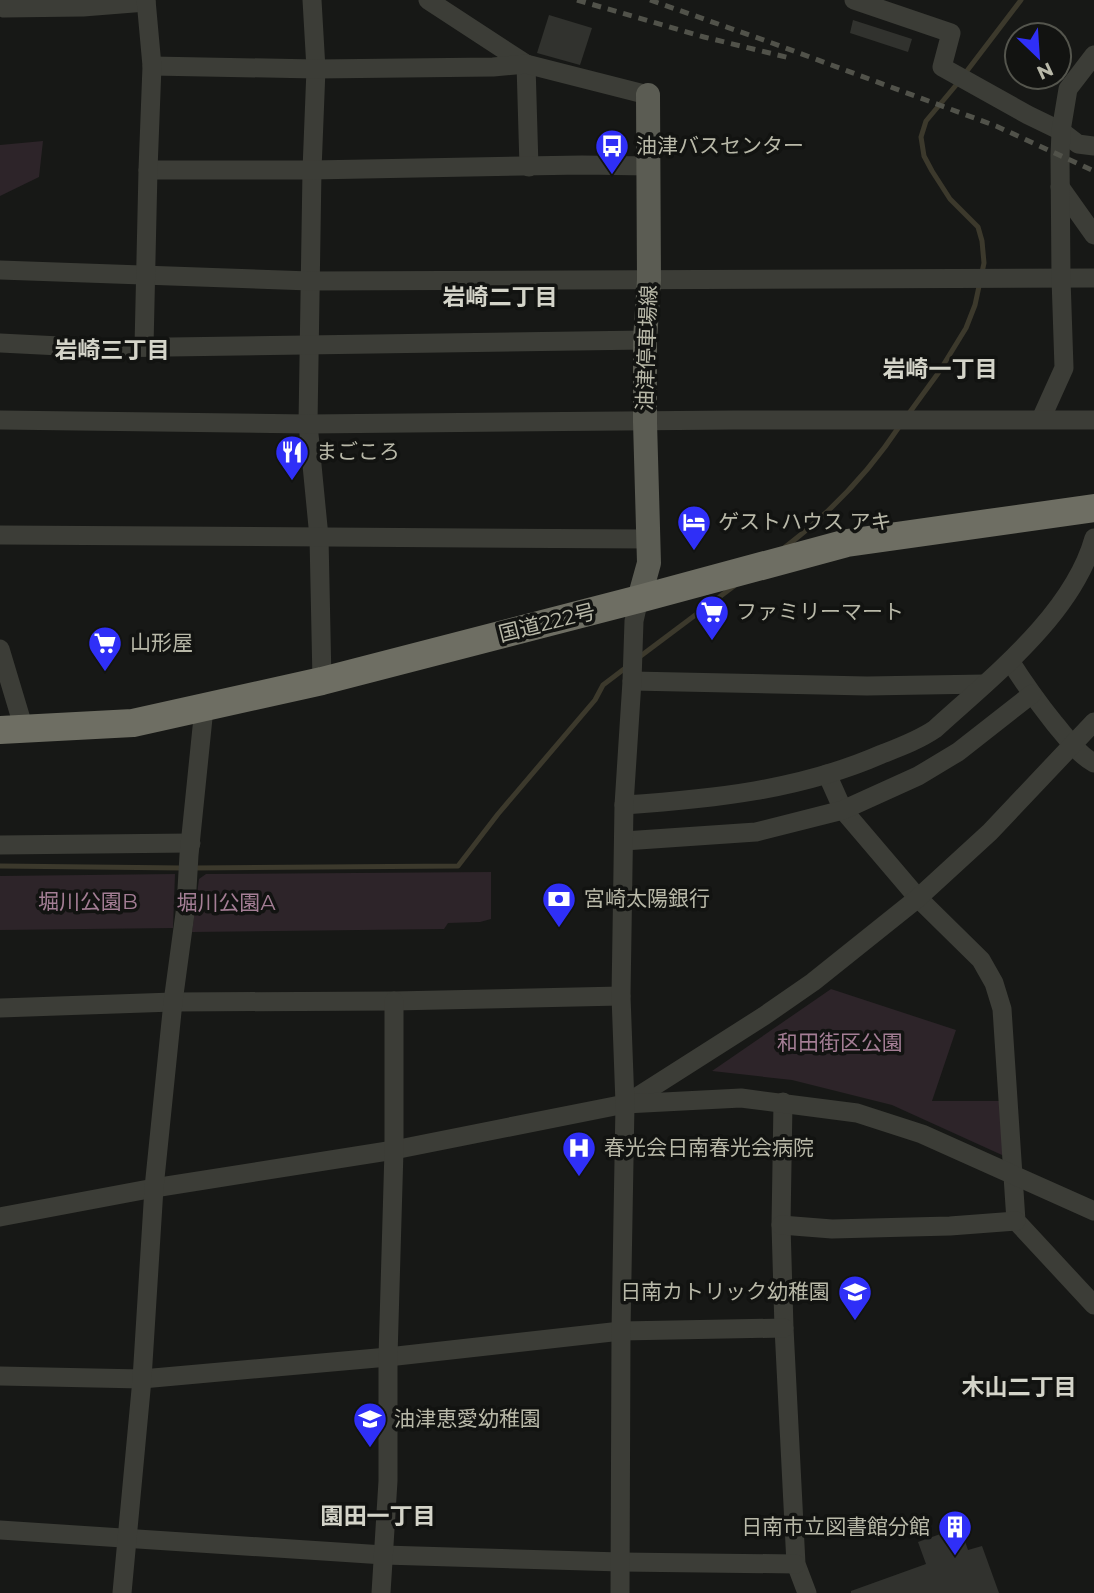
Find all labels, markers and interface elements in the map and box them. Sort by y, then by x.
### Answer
north arrow [1003,21,1073,91]
text: N [1033,57,1057,85]
bus stop icon: 油津バスセンター [593,127,631,176]
place label: 油津バスセンター [636,133,804,158]
district label: 岩崎二丁目 [443,283,558,311]
street label: 油津停車場線 [632,285,661,411]
district label: 岩崎三丁目 [55,336,170,364]
district label: 岩崎一丁目 [883,355,998,383]
restaurant icon: まごころ [273,433,311,482]
place label: まごころ [316,439,400,464]
hotel icon: ゲストハウス アキ [675,503,713,552]
place label: ゲストハウス アキ [718,509,892,534]
supermarket icon: ファミリーマート [693,593,731,642]
street label: 国道222号 [496,598,598,647]
place label: ファミリーマート [736,599,904,624]
supermarket icon: 山形屋 [86,624,124,673]
place label: 山形屋 [130,630,193,655]
bank icon: 宮崎太陽銀行 [540,880,578,929]
place label: 宮崎太陽銀行 [584,886,710,911]
park label: 堀川公園B [38,889,138,914]
park label: 堀川公園A [176,890,276,915]
park label: 和田街区公園 [777,1030,903,1055]
hospital icon: 春光会日南春光会病院 [560,1129,598,1178]
place label: 春光会日南春光会病院 [604,1135,814,1160]
school or university icon: 日南カトリック幼稚園 [836,1273,874,1322]
place label: 日南カトリック幼稚園 [620,1279,830,1304]
district label: 木山二丁目 [962,1373,1077,1401]
school or university icon: 油津恵愛幼稚園 [351,1400,389,1449]
place label: 油津恵愛幼稚園 [394,1406,541,1431]
district label: 園田一丁目 [321,1502,436,1530]
building icon: 日南市立図書館分館 [936,1508,974,1557]
place label: 日南市立図書館分館 [741,1514,930,1539]

